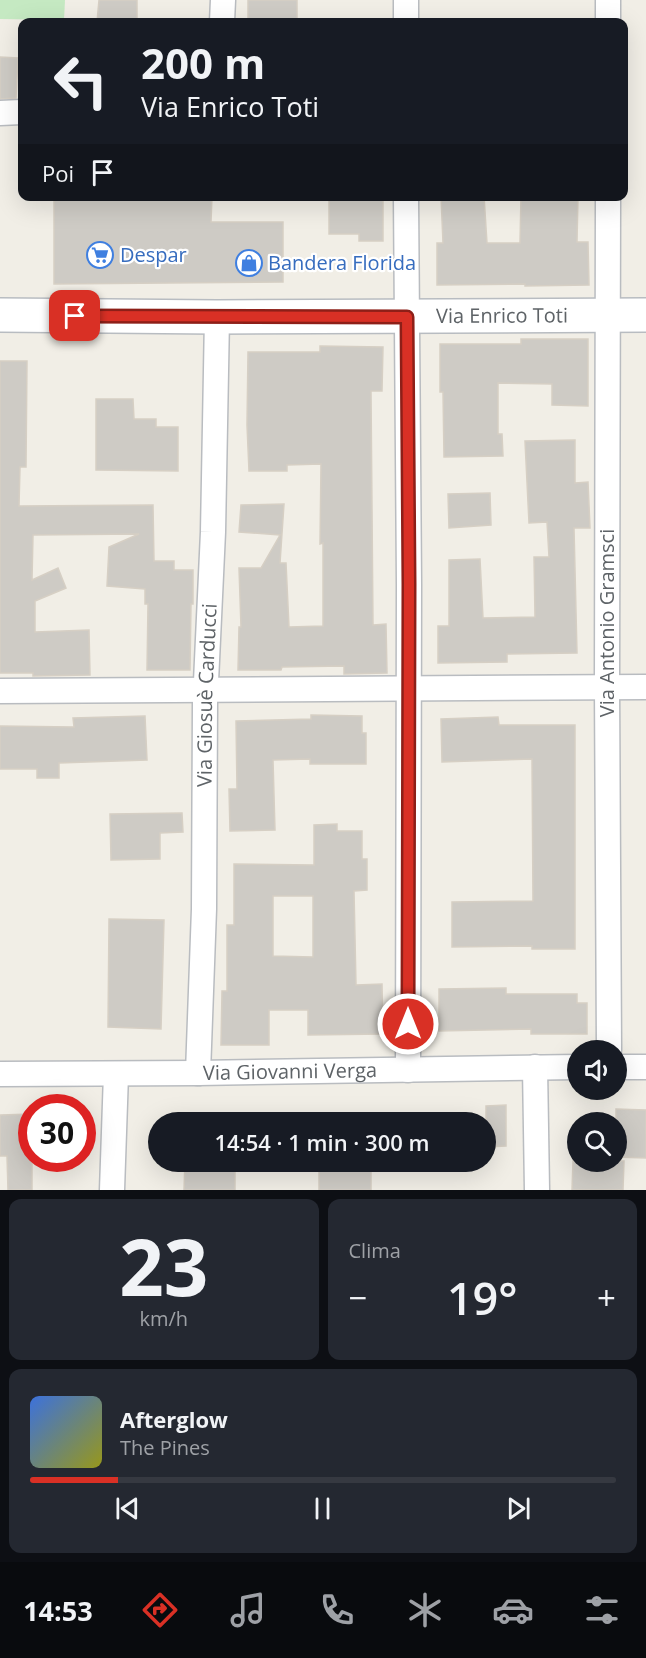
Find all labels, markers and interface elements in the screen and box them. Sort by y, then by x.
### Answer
text: 200 m [141,34,265,91]
icon: left [42,42,120,120]
text: Via Enrico Toti [141,88,319,125]
icon: arrive [86,156,119,189]
text: Poi [42,158,74,188]
supermarket icon: Despar [85,240,115,270]
place label: Despar [120,241,187,268]
shop icon: Bandera Florida [234,248,264,278]
place label: Bandera Florida [268,249,416,276]
pin [49,290,100,341]
icon: arrive [58,299,91,332]
street label: Via Enrico Toti [436,301,568,329]
street label: Via Antonio Gramsci [593,529,620,717]
street label: Via Giosuè Carducci [191,603,223,787]
position arrow [376,992,440,1056]
map controls [567,1040,627,1172]
button: sound [567,1040,627,1100]
street label: Via Giovanni Verga [203,1056,377,1086]
speed limit sign: 30 [18,1094,96,1172]
button: search [567,1112,627,1172]
text: 14:54 · 1 min · 300 m [214,1127,430,1157]
text: 23 [119,1213,208,1319]
text: Clima [349,1237,401,1264]
text: 19° [447,1267,518,1328]
text: − [349,1275,367,1320]
text: + [597,1275,616,1320]
text: km/h [139,1305,188,1332]
text: Afterglow [120,1404,228,1434]
text: The Pines [120,1434,210,1461]
icon: previous [111,1492,144,1525]
icon: pause [306,1492,339,1525]
icon: next [502,1492,535,1525]
icon: directions [139,1589,181,1631]
icon: music [227,1589,269,1631]
icon: phone [316,1589,358,1631]
icon: climate [404,1589,446,1631]
icon: car [492,1589,534,1631]
icon: filters [581,1589,623,1631]
text: 14:53 [23,1592,93,1629]

